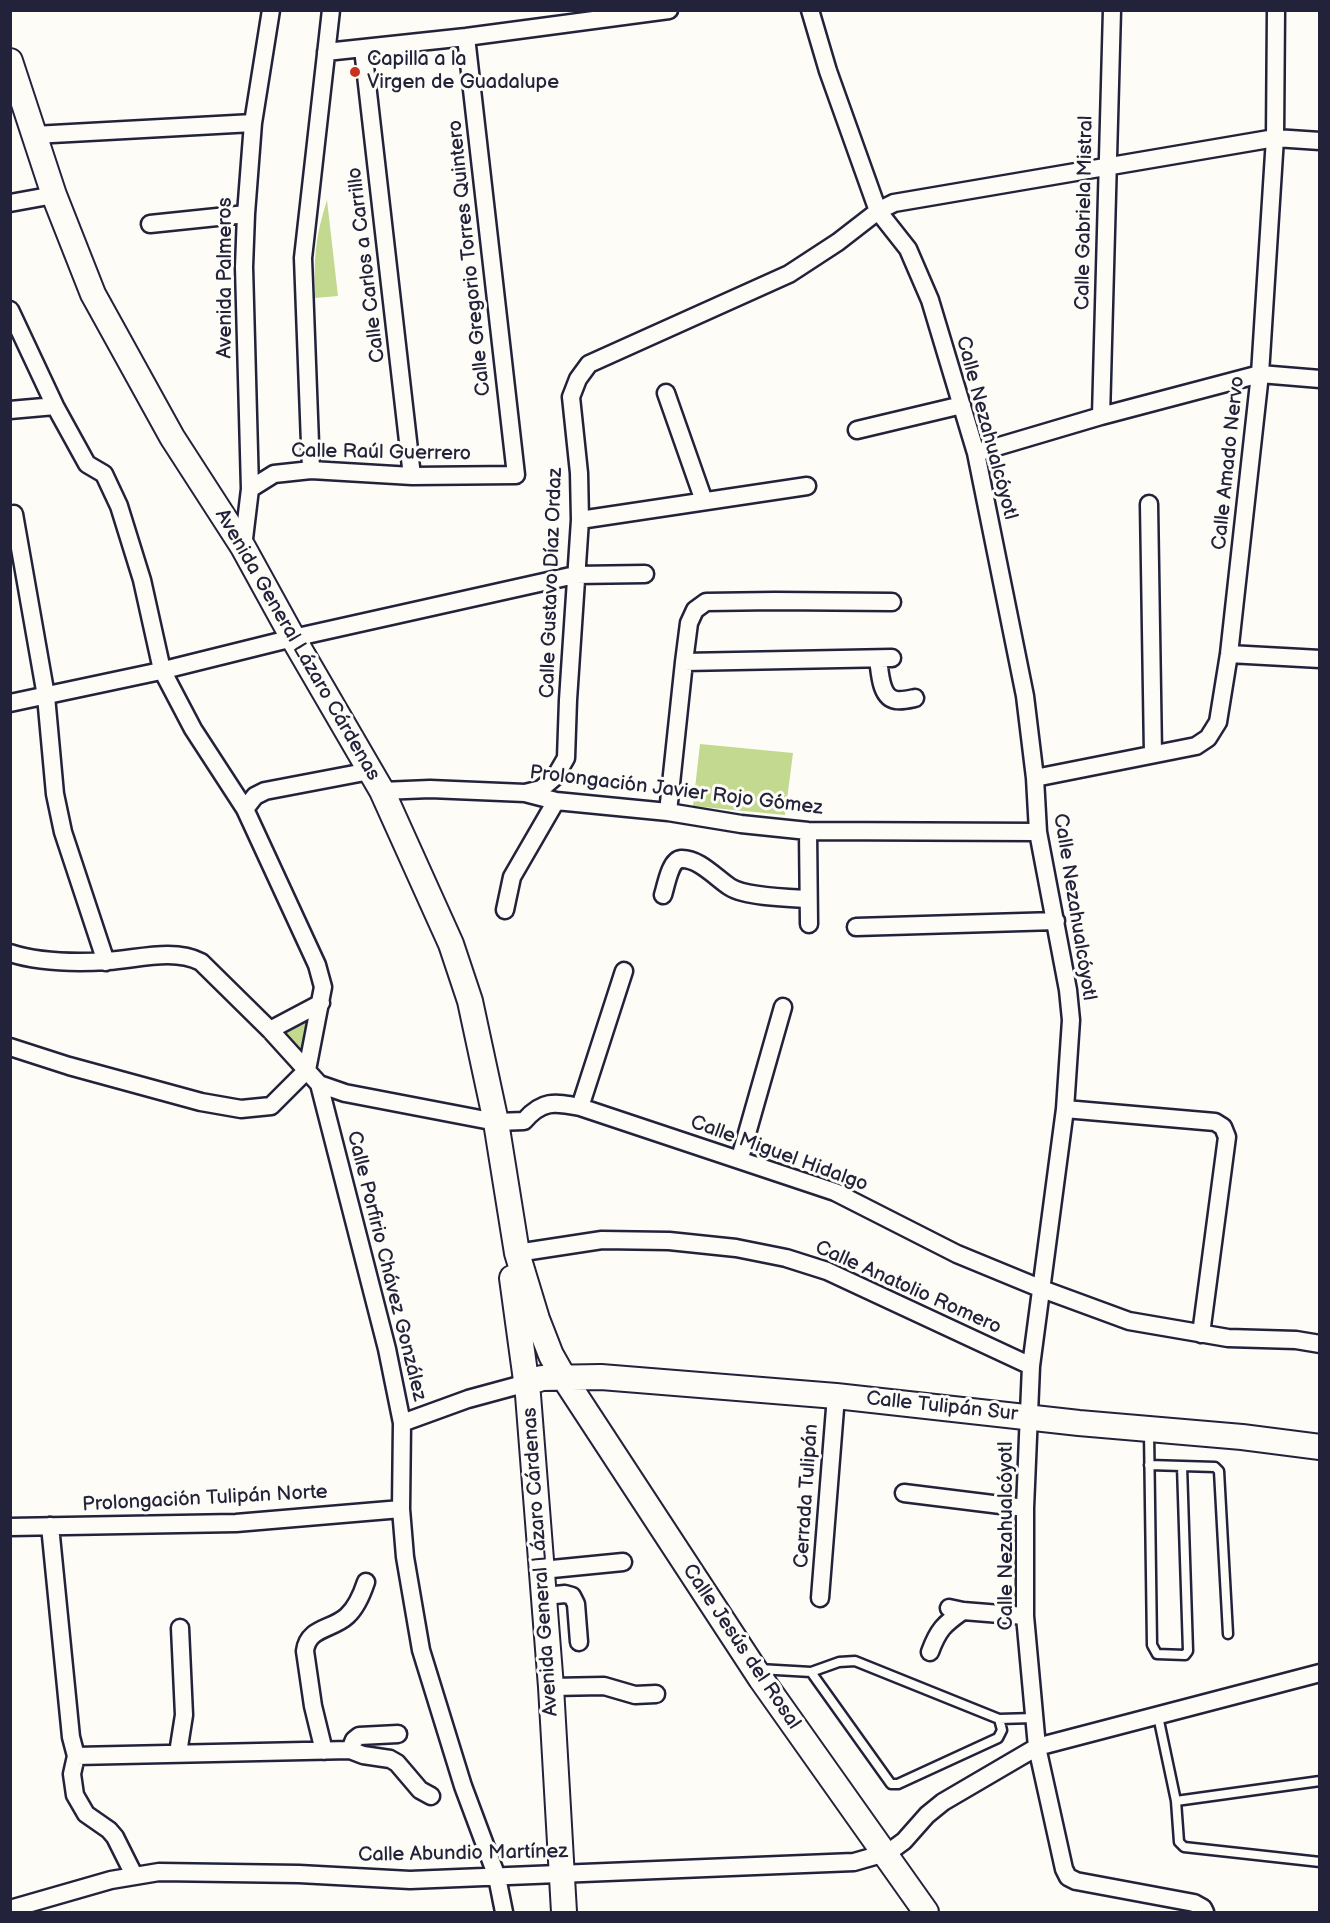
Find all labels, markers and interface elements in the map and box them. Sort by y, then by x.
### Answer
place label: Capilla a la Virgen de Guadalupe [367,48,559,95]
marker: Capilla a la Virgen de Guadalupe [348,65,362,79]
street label: Calle Gabriela Mistral [1071,116,1099,310]
street label: Calle Gregorio Torres Quintero [444,119,496,397]
street label: Calle Carlos a Carrillo [343,166,391,364]
street label: Avenida Palmeros [214,197,238,359]
street label: Calle Nezahualcóyotl [950,334,1022,522]
street label: Calle Amado Nervo [1208,375,1250,551]
street label: Calle Raúl Guerrero [291,439,471,467]
street label: Calle Gustavo Díaz Ordaz [536,467,568,699]
street label: Avenida General Lázaro Cárdenas [209,505,385,785]
street label: Prolongación Javier Rojo Gómez [528,761,824,821]
street label: Calle Nezahualcóyotl [1047,812,1101,1002]
street label: Calle Miguel Hidalgo [687,1111,871,1197]
street label: Calle Porfirio Chávez González [341,1129,431,1403]
street label: Calle Anatolio Romero [811,1236,1005,1340]
street label: Calle Tulipán Sur [865,1387,1019,1427]
street label: Avenida General Lázaro Cárdenas [518,1407,564,1717]
street label: Cerrada Tulipán [790,1423,824,1569]
street label: Calle Nezahualcóyotl [995,1442,1019,1630]
street label: Prolongación Tulipán Norte [82,1481,328,1517]
street label: Calle Jesús del Rosal [677,1560,805,1734]
street label: Calle Abundio Martínez [358,1840,568,1868]

